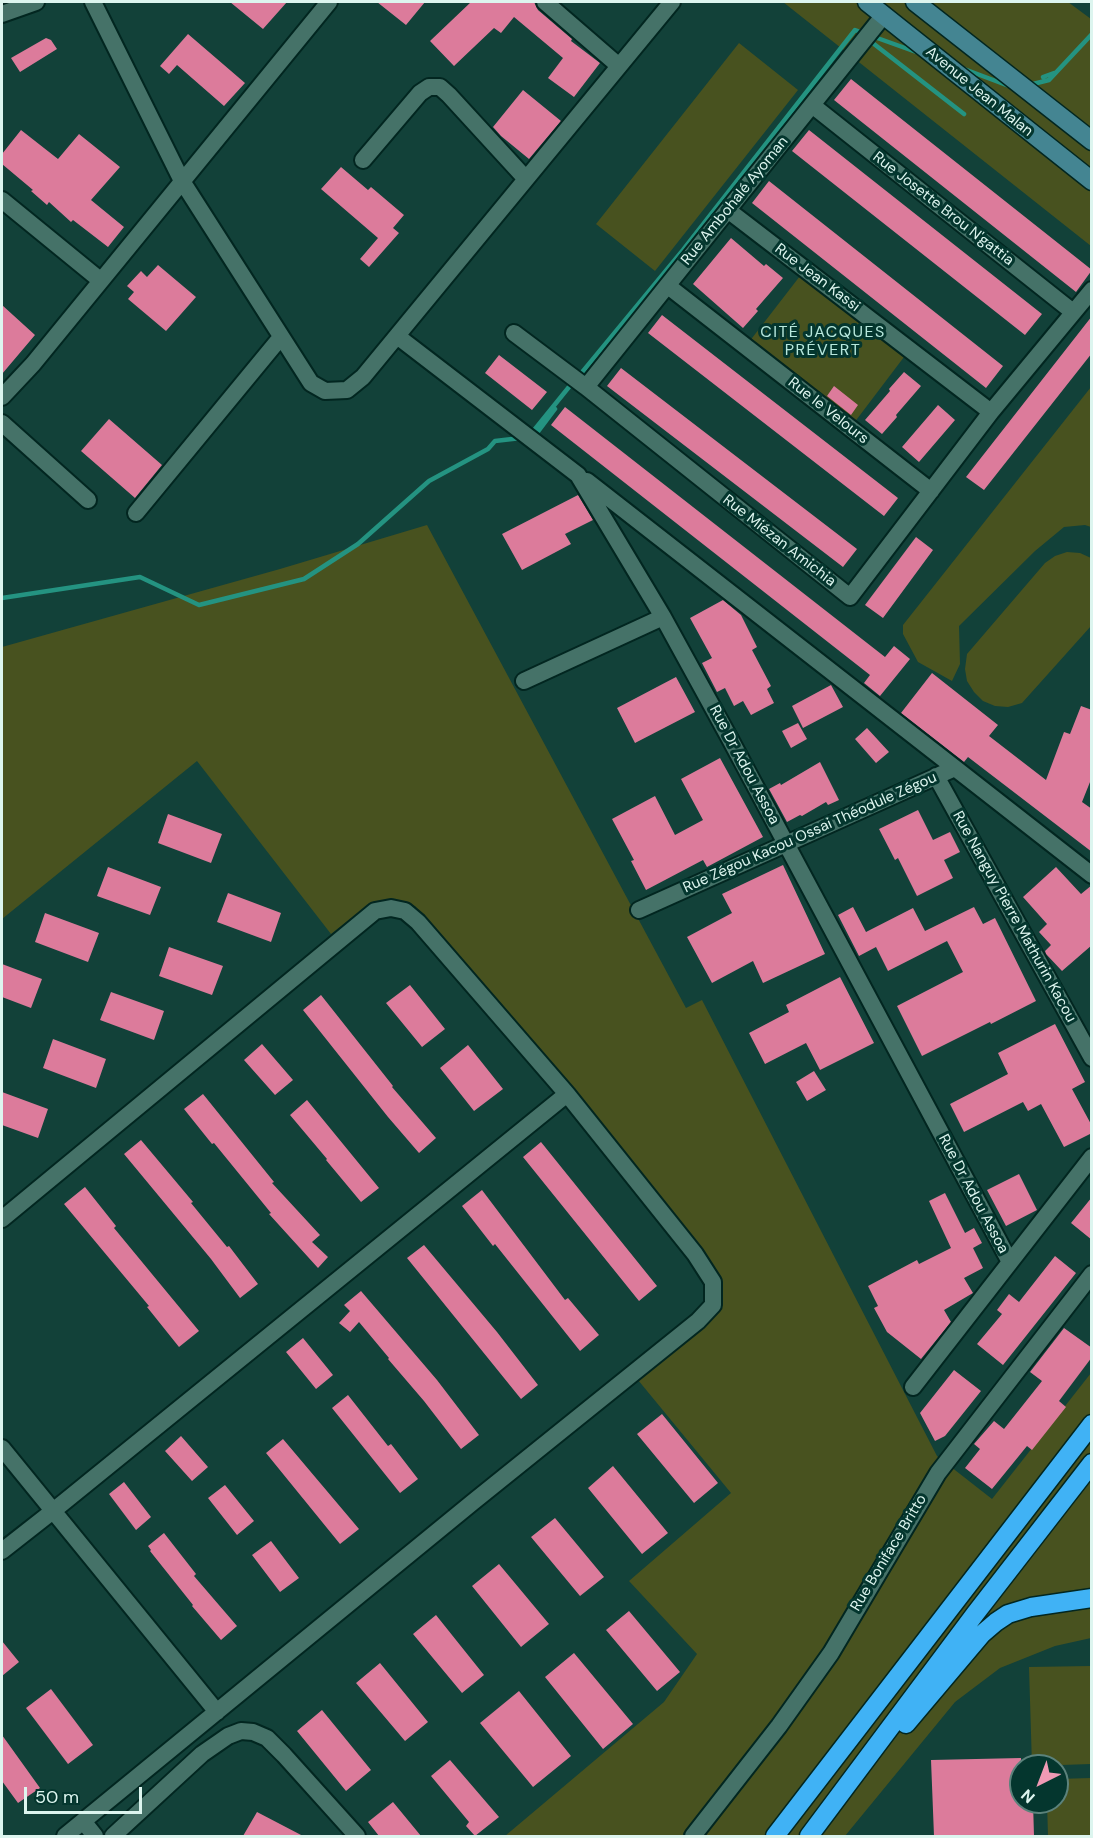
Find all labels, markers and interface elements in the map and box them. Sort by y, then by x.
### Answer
street label: Avenue Jean Malan [922,43,1036,141]
street label: Rue Ambohalé Ayoman [678,133,792,269]
street label: Rue Josette Brou N'gattia [869,148,1017,270]
street label: Rue Jean Kassi [771,240,863,316]
district label: CITÉ JACQUES PRÉVERT [760,323,886,361]
street label: Rue le Velours [784,374,872,448]
street label: Rue Miézan Amichia [719,491,839,591]
street label: Rue Dr Adou Assoa [705,702,783,828]
street label: Rue Zégou Kacou Ossai Théodule Zégou [680,769,940,897]
street label: Rue Nanguy Pierre Mathurin Kacou [948,808,1080,1026]
street label: Rue Dr Adou Assoa [934,1131,1012,1257]
street label: Rue Boniface Britto [847,1491,931,1615]
north arrow [1009,1754,1069,1814]
scale bar [27,1775,146,1813]
text: 50 m [35,1785,79,1809]
text: N [1017,1785,1039,1808]

